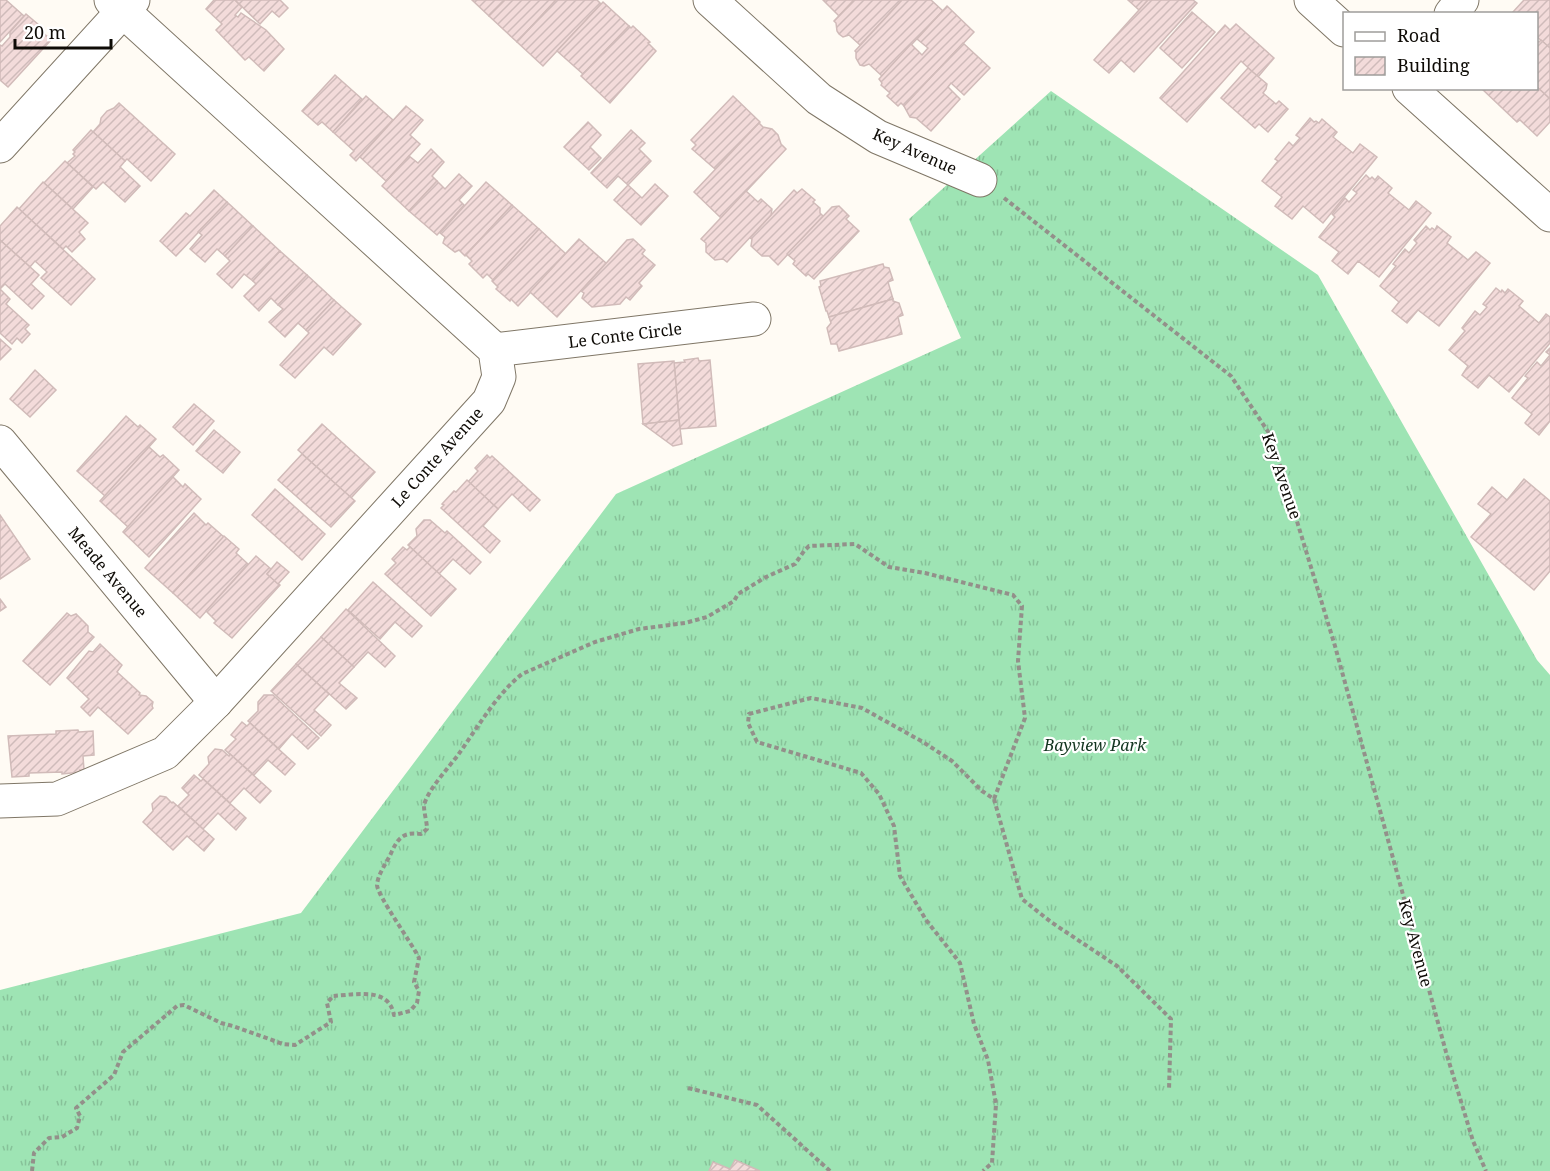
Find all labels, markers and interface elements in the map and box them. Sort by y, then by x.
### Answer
scale bar [15,12,111,50]
legend [1343,12,1538,90]
text: 20 m [24,20,66,44]
text: Road [1397,23,1440,47]
text: Building [1397,53,1470,77]
street label: Key Avenue [869,123,961,179]
street label: Le Conte Circle [567,317,683,353]
street label: Le Conte Avenue [386,402,488,512]
street label: Key Avenue [1257,430,1307,522]
street label: Meade Avenue [63,522,153,622]
park label: Bayview Park [1043,734,1147,756]
street label: Key Avenue [1394,897,1438,989]

